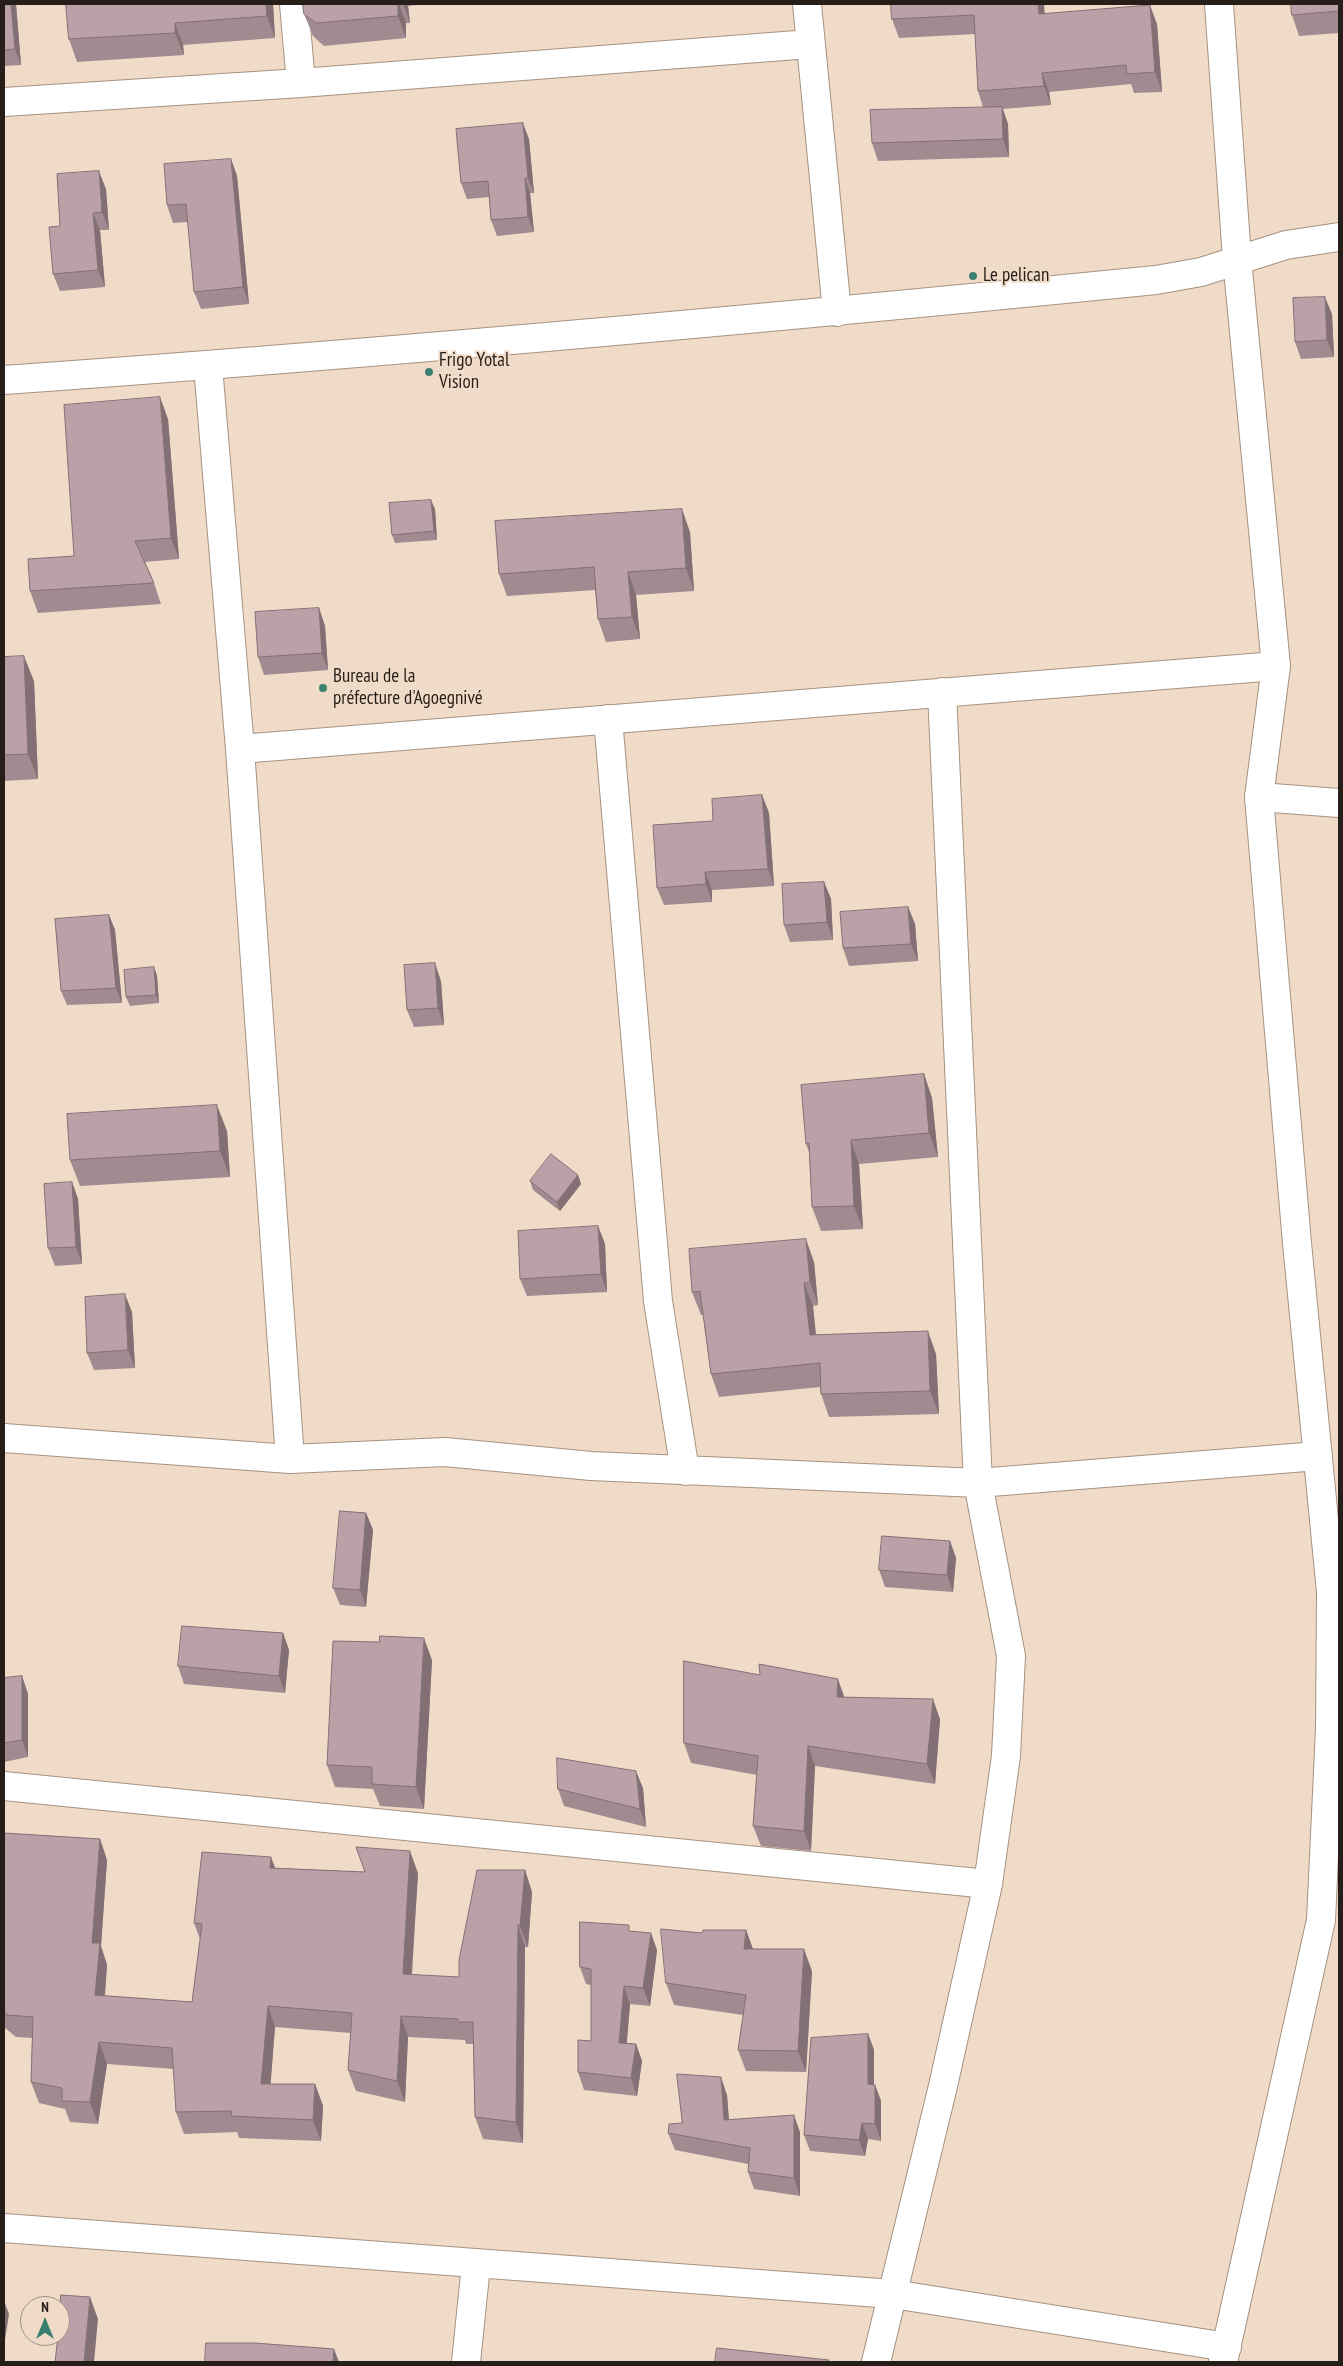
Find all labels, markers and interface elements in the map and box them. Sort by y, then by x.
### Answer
place label: Le pelican [983,265,1049,287]
marker: Le pelican [967,270,979,282]
place label: Frigo Yotal Vision [439,350,509,394]
marker: Frigo Yotal Vision [423,366,435,378]
place label: Bureau de la préfecture d'Agoegnivé [333,666,483,710]
marker: Bureau de la préfecture d'Agoegnivé [317,682,329,694]
north arrow [20,2296,70,2346]
text: N [41,2298,49,2316]

